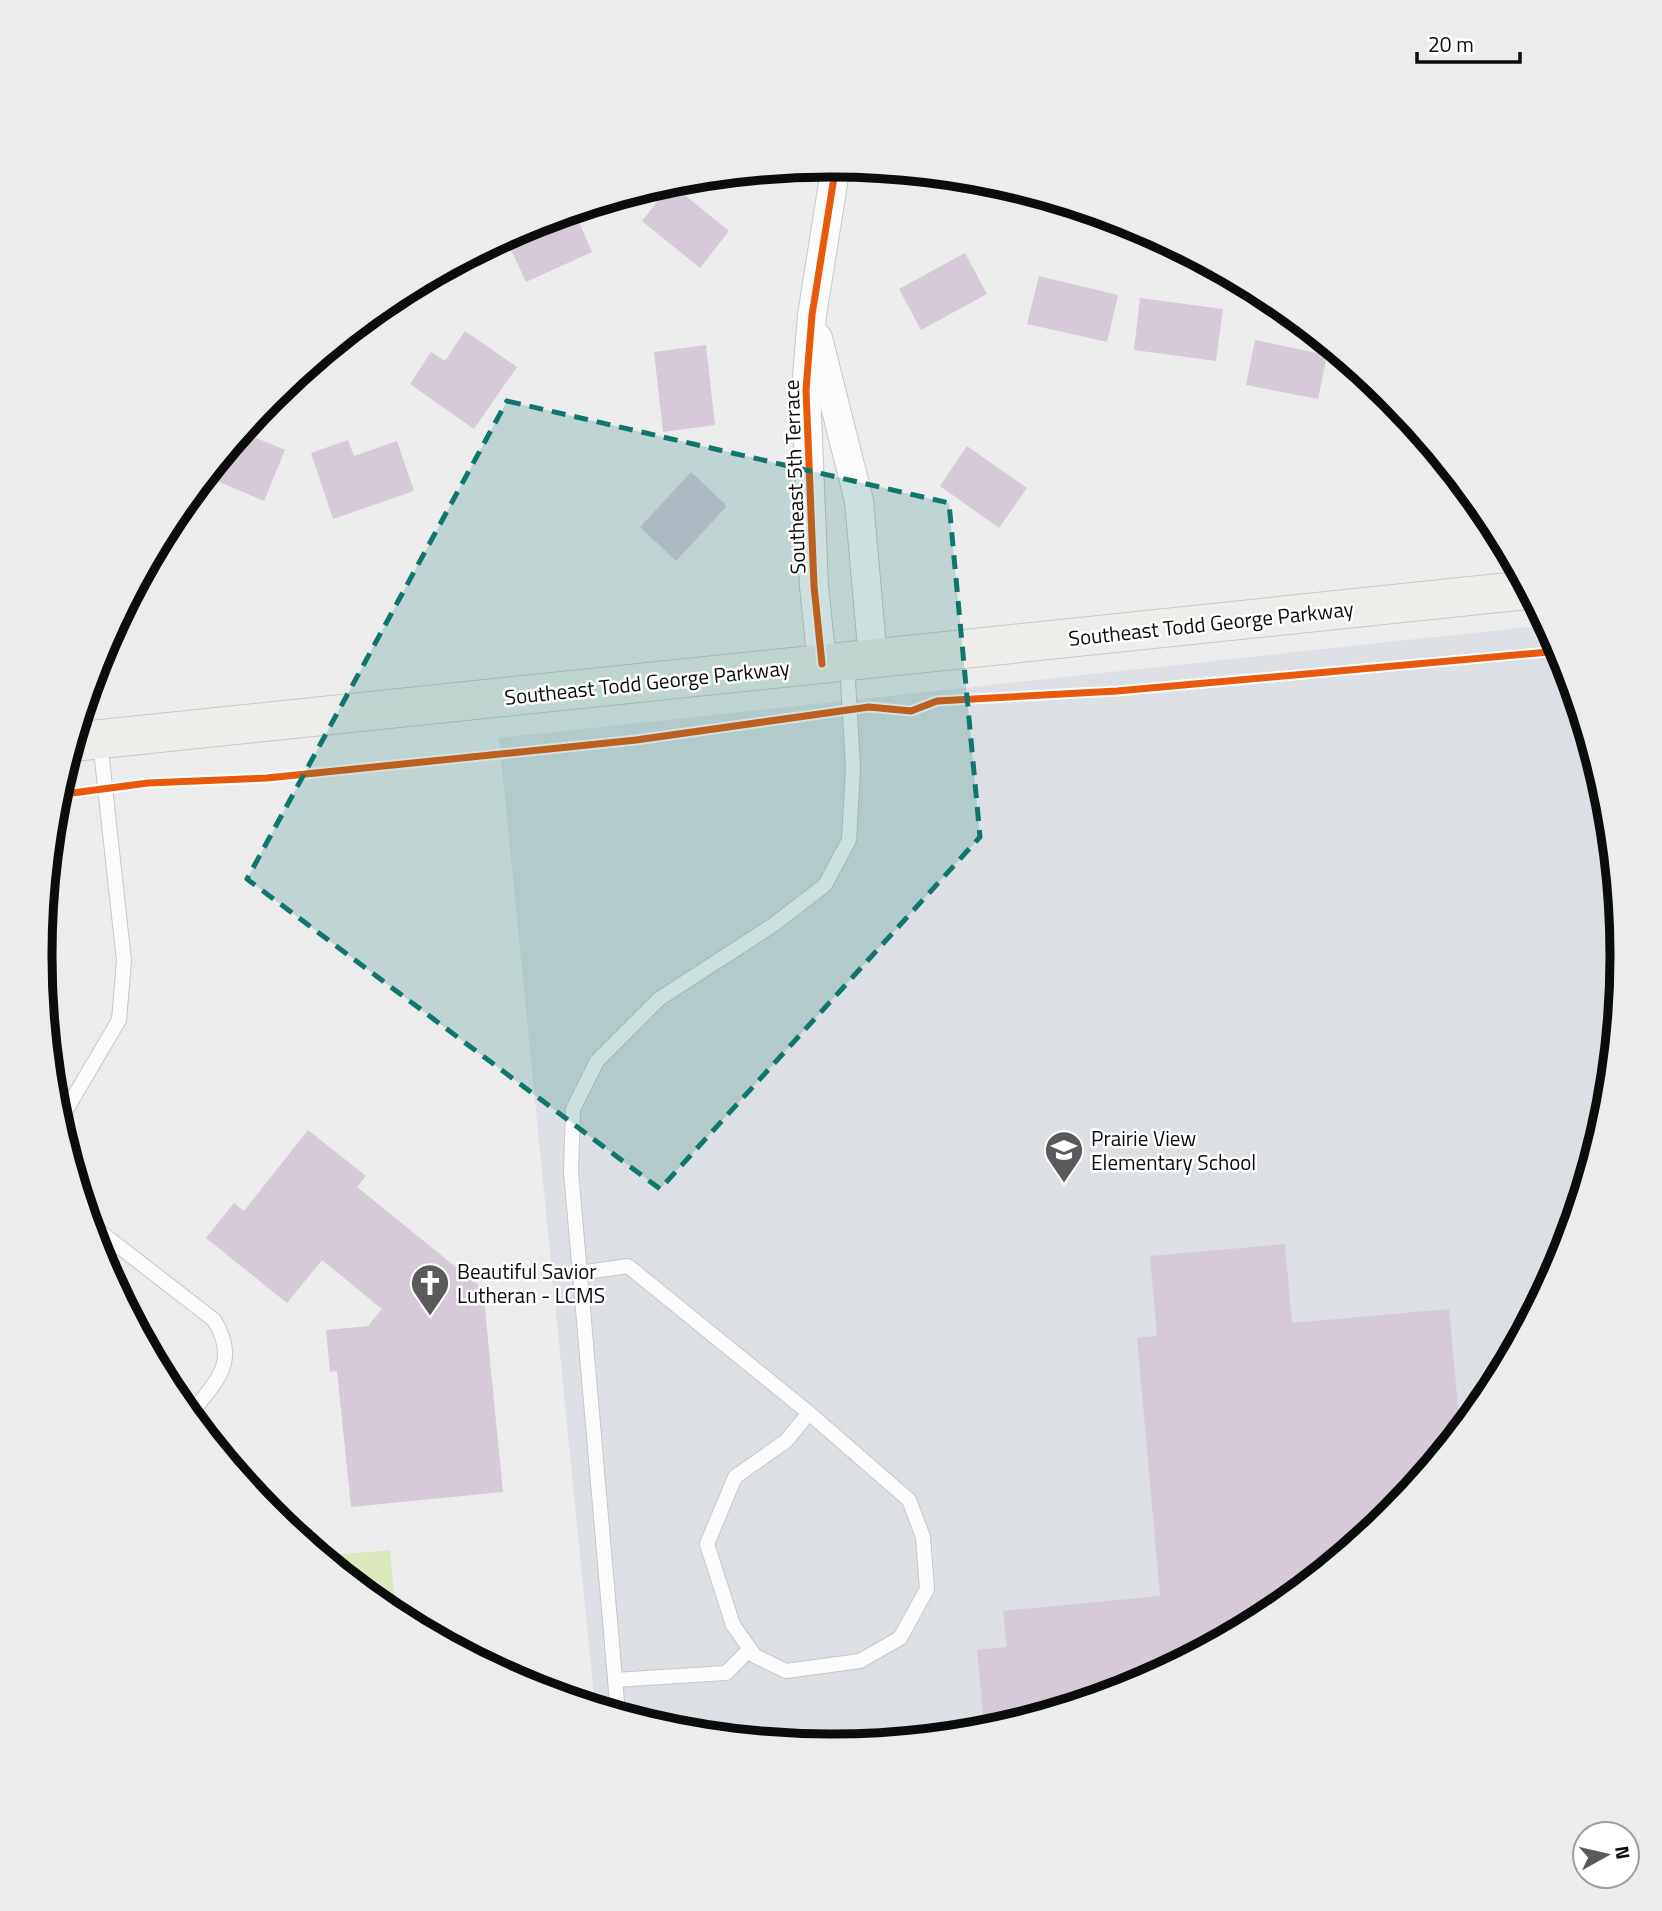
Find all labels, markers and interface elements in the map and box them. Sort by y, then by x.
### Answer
scale bar [1417,21,1520,65]
text: 20 m [1428,28,1474,60]
street label: Southeast 5th Terrace [775,379,813,575]
street label: Southeast Todd George Parkway [1067,592,1355,654]
street label: Southeast Todd George Parkway [503,651,791,713]
place label: Prairie View Elementary School [1091,1122,1256,1178]
school or university icon: Prairie View Elementary School [1043,1129,1085,1184]
place label: Beautiful Savior Lutheran - LCMS [457,1255,605,1311]
church icon: Beautiful Savior Lutheran - LCMS [409,1262,451,1317]
north arrow [1571,1820,1641,1890]
text: N [1608,1844,1639,1861]

